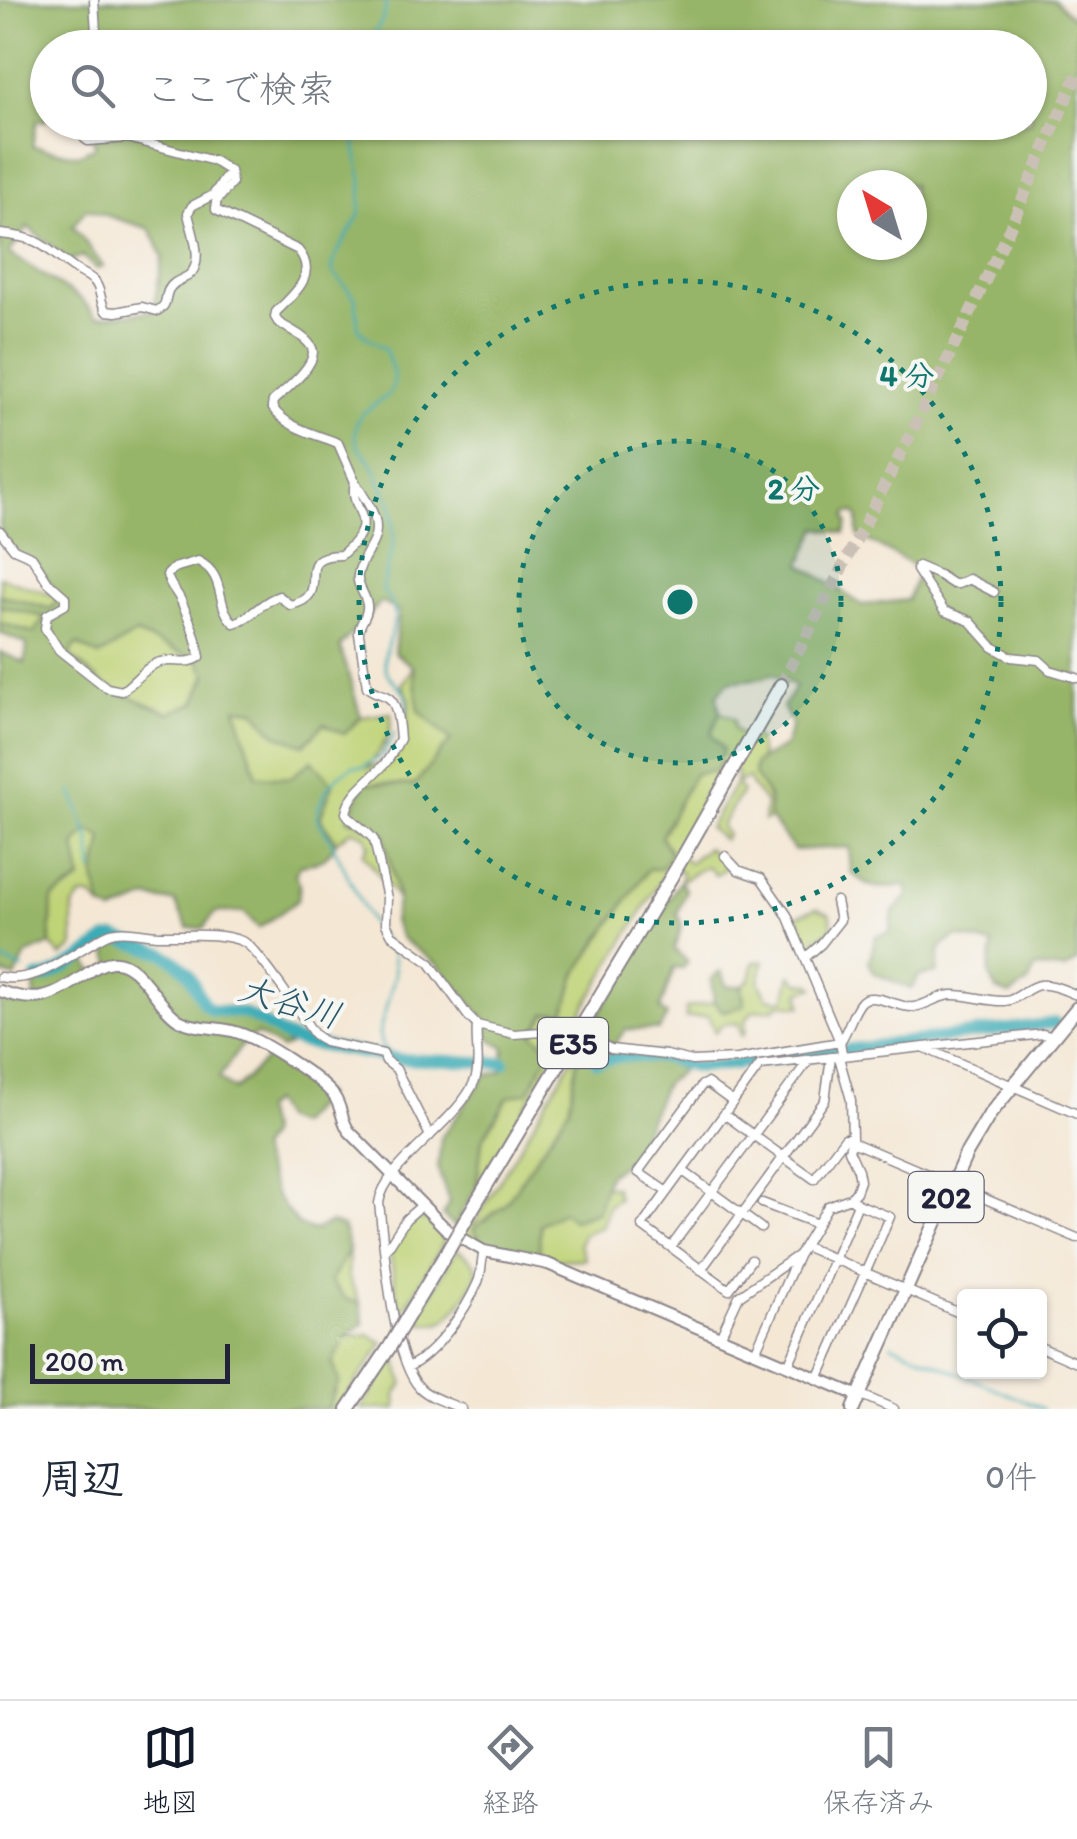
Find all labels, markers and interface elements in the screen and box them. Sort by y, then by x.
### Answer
search box [30,30,1047,140]
icon: search [65,58,120,113]
text: ここで検索 [145,66,335,112]
north arrow [837,170,927,260]
text: 4 分 [880,357,934,394]
text: 2 分 [768,470,820,507]
centre of rings [662,584,698,620]
water label: 大谷川 [234,967,346,1037]
road number: E35 [538,1018,608,1068]
road number: 202 [908,1172,984,1222]
map controls [957,1289,1047,1379]
button: locate [957,1289,1047,1379]
scale bar [30,1339,230,1384]
text: 200 m [45,1344,124,1378]
text: 周辺 [40,1453,124,1504]
text: 0件 [985,1458,1037,1496]
tab: 地図 [142,1720,198,1820]
tab: 経路 [482,1720,539,1820]
tab: 保存済み [823,1720,935,1820]

